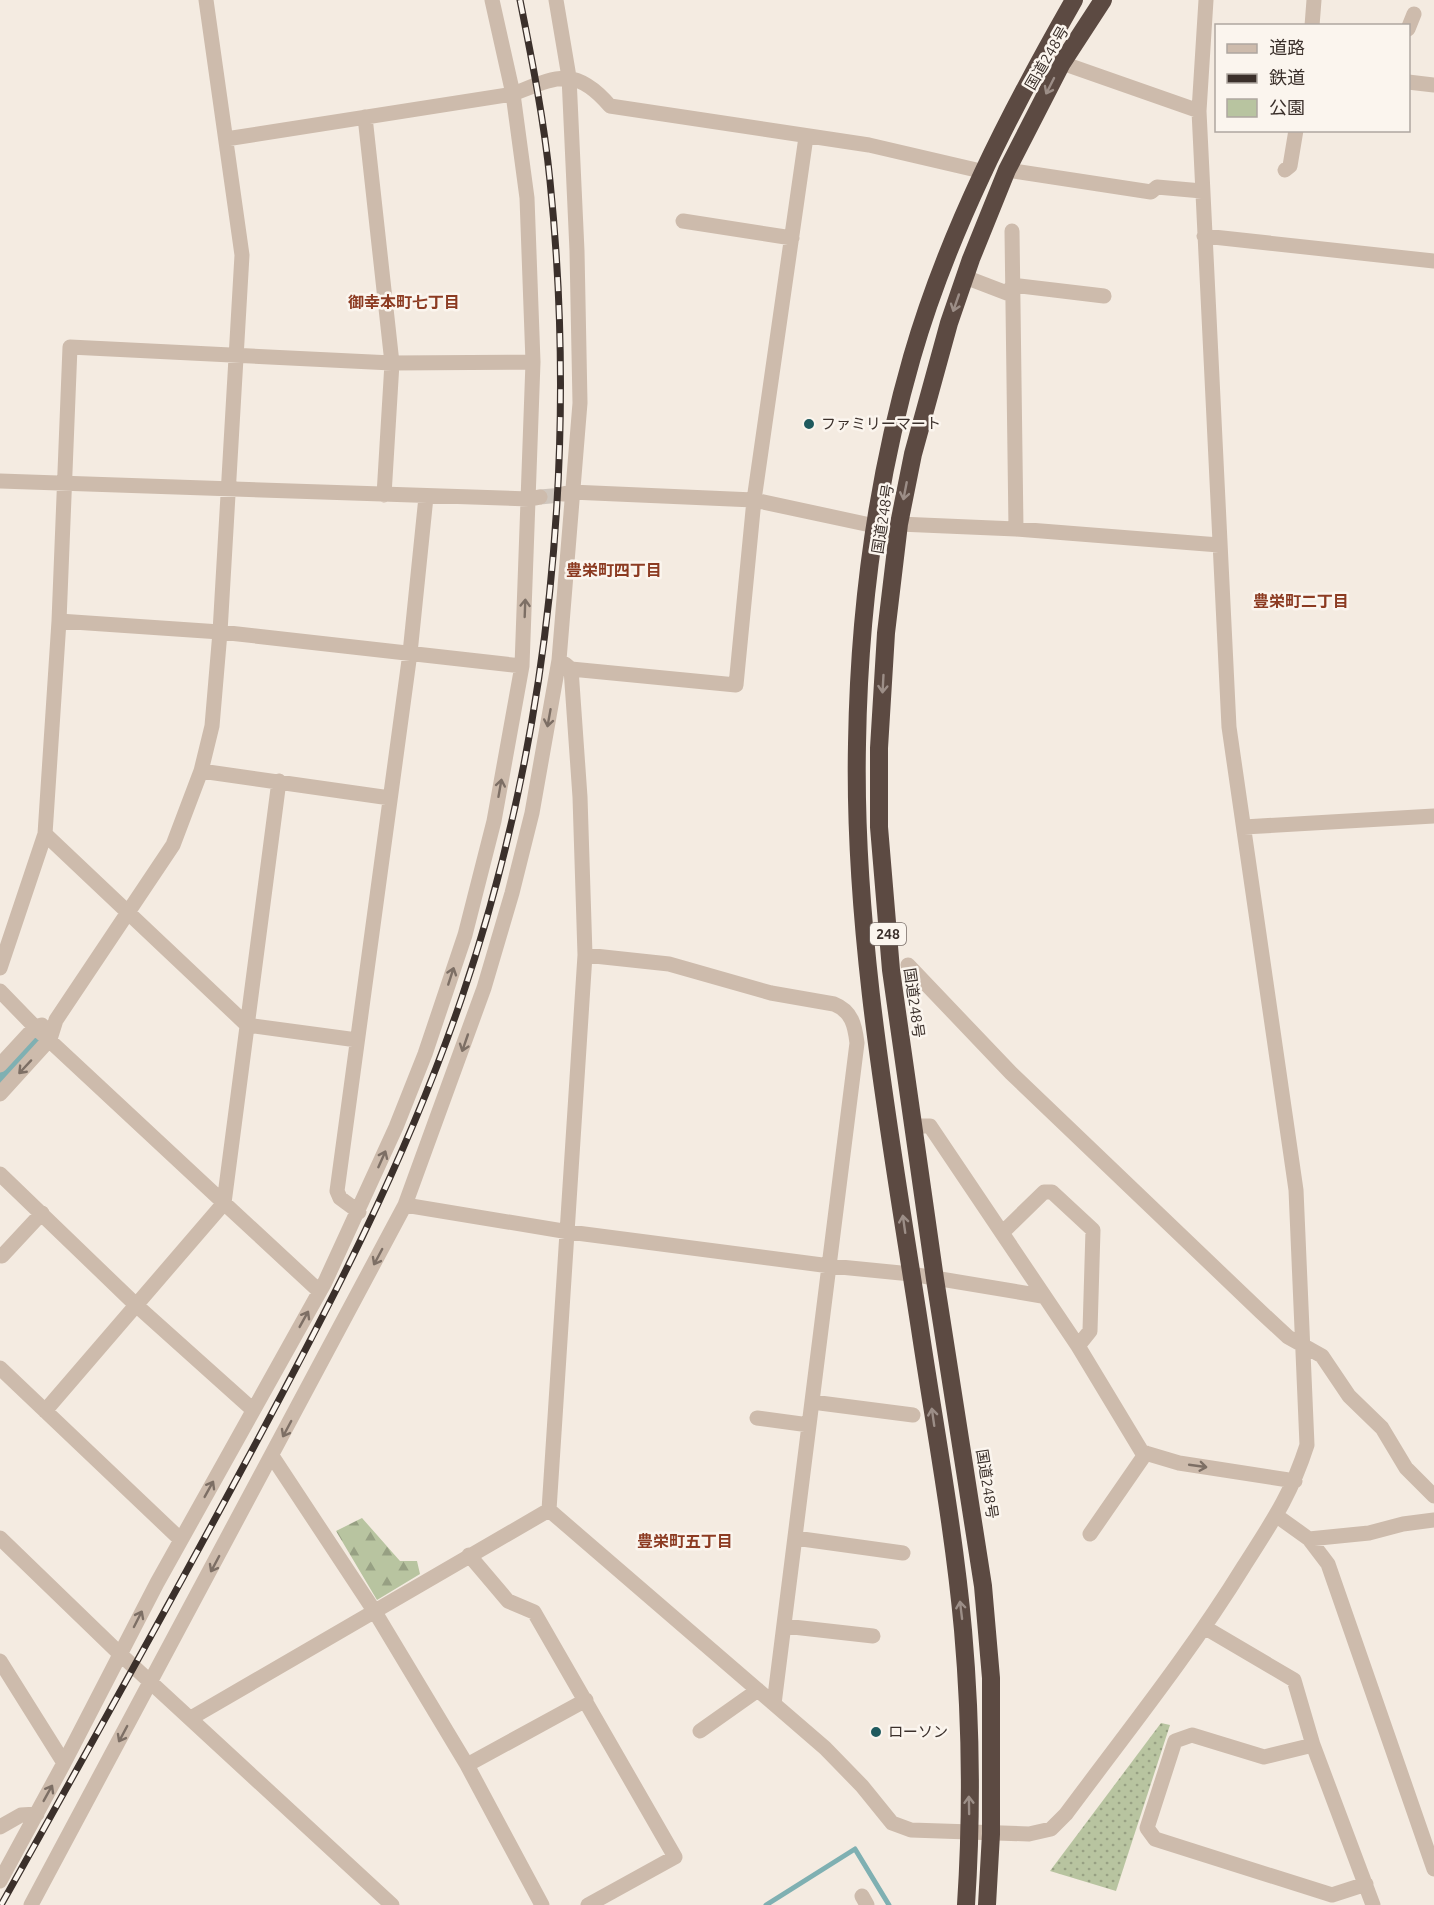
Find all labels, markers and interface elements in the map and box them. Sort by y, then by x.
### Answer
street label: 国道248号 [1022,23,1072,92]
legend [1215,24,1410,132]
text: 道路 [1269,37,1305,57]
text: 鉄道 [1269,67,1305,87]
one-way arrow [1044,76,1056,94]
text: 公園 [1269,97,1305,117]
district label: 御幸本町七丁目 [348,293,460,311]
one-way arrow [950,293,961,312]
place label: ファミリーマート [821,415,941,432]
marker: ファミリーマート [802,417,816,431]
one-way arrow [899,481,910,500]
street label: 国道248号 [869,483,896,555]
district label: 豊栄町四丁目 [566,561,662,579]
district label: 豊栄町二丁目 [1253,592,1349,610]
one-way arrow [519,598,530,618]
one-way arrow [877,674,888,694]
one-way arrow [543,707,554,727]
one-way arrow [495,778,506,798]
road number: 248 [870,923,906,945]
one-way arrow [446,967,457,986]
street label: 国道248号 [901,967,928,1039]
one-way arrow [459,1033,470,1052]
one-way arrow [18,1059,32,1074]
one-way arrow [377,1150,388,1168]
one-way arrow [899,1215,910,1234]
one-way arrow [372,1248,384,1265]
one-way arrow [299,1310,310,1328]
one-way arrow [927,1408,938,1427]
one-way arrow [281,1420,293,1437]
street label: 国道248号 [974,1448,1001,1520]
one-way arrow [1188,1460,1208,1471]
one-way arrow [203,1481,215,1498]
district label: 豊栄町五丁目 [637,1532,733,1550]
one-way arrow [209,1554,220,1572]
one-way arrow [955,1600,966,1620]
one-way arrow [133,1611,144,1629]
place label: ローソン [888,1723,948,1740]
one-way arrow [117,1725,129,1742]
marker: ローソン [869,1725,883,1739]
one-way arrow [43,1784,54,1802]
one-way arrow [963,1795,975,1815]

